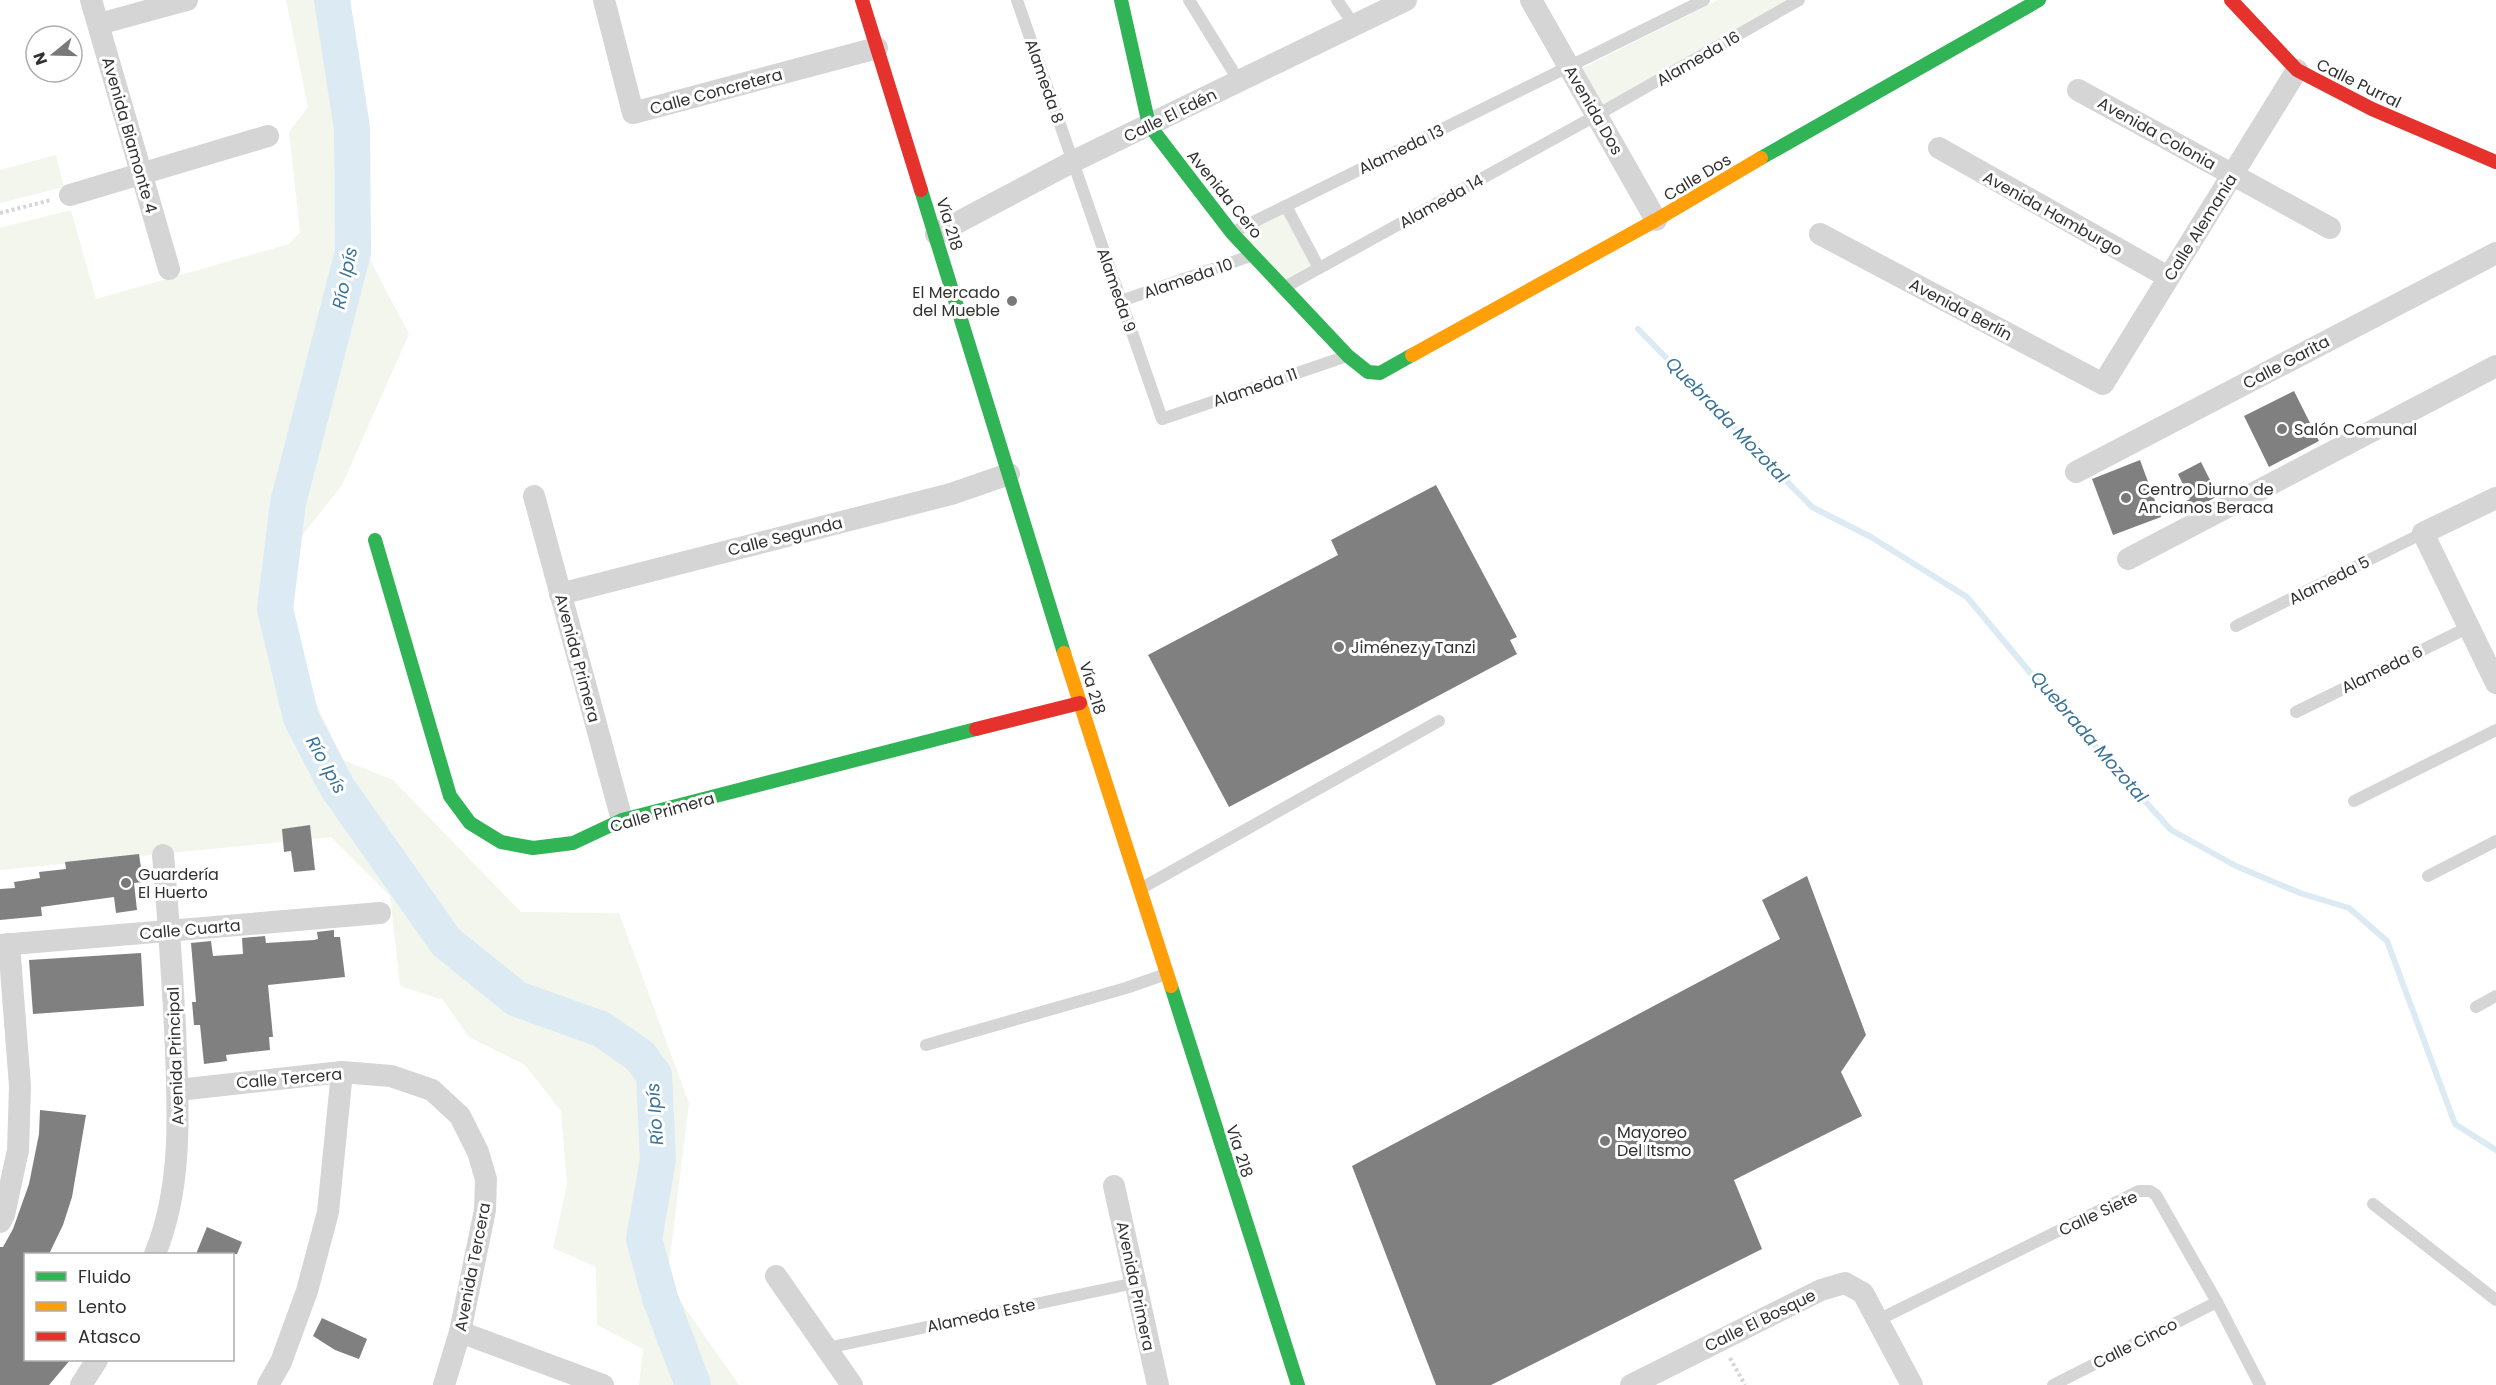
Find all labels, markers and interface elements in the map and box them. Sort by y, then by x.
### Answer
north arrow [24,24,84,84]
street label: Alameda 16 [1652,25,1744,92]
street label: Alameda 8 [1019,36,1070,126]
text: N [27,49,53,68]
street label: Calle Purral [2313,53,2405,114]
street label: Avenida Biamonte 4 [96,54,163,216]
street label: Avenida Dos [1559,61,1628,159]
street label: Calle Concretera [647,63,785,120]
street label: Calle El Edén [1120,83,1221,148]
street label: Avenida Colonia [2094,91,2220,175]
street label: Alameda 13 [1355,119,1448,180]
street label: Avenida Cero [1182,145,1268,244]
street label: Calle Dos [1659,148,1735,207]
street label: Avenida Hamburgo [1979,166,2127,261]
street label: Alameda 14 [1395,169,1488,234]
street label: Calle Alemania [2158,169,2243,285]
street label: Vía 218 [931,195,968,253]
water label: Río Ipís [326,245,363,311]
street label: Alameda 9 [1091,245,1142,335]
street label: Alameda 10 [1140,252,1236,304]
street label: Avenida Berlín [1905,273,2016,346]
place label: El Mercado del Mueble [912,281,1000,322]
marker: El Mercado del Mueble [1005,294,1019,308]
street label: Calle Garita [2239,330,2334,395]
water label: Quebrada Mozotal [1660,351,1795,489]
street label: Alameda 11 [1210,362,1301,413]
place label: Salón Comunal [2294,418,2417,441]
marker: Salón Comunal [2275,422,2289,436]
place label: Centro Diurno de Ancianos Beraca [2138,478,2274,519]
marker: Centro Diurno de Ancianos Beraca [2119,491,2133,505]
street label: Calle Segunda [725,511,845,562]
street label: Alameda 5 [2285,550,2374,611]
street label: Avenida Primera [549,591,606,725]
place label: Jiménez y Tanzi [1351,636,1476,659]
marker: Jiménez y Tanzi [1332,640,1346,654]
street label: Alameda 6 [2338,640,2427,699]
street label: Vía 218 [1074,659,1111,717]
water label: Quebrada Mozotal [2025,665,2154,809]
water label: Río Ipís [300,731,353,798]
street label: Calle Primera [607,787,717,838]
place label: Guardería El Huerto [138,863,219,904]
marker: Guardería El Huerto [119,876,133,890]
street label: Calle Cuarta [139,914,241,945]
street label: Avenida Principal [162,986,189,1126]
street label: Calle Tercera [235,1062,343,1095]
water label: Río Ipís [640,1082,669,1146]
place label: Mayoreo Del Itsmo [1617,1121,1691,1162]
street label: Vía 218 [1220,1122,1259,1181]
marker: Mayoreo Del Itsmo [1598,1134,1612,1148]
street label: Calle Siete [2055,1185,2141,1242]
street label: Avenida Tercera [449,1201,496,1333]
street label: Avenida Primera [1111,1219,1160,1353]
legend [24,1253,234,1361]
text: Fluido [78,1264,131,1289]
street label: Calle El Bosque [1701,1284,1820,1357]
street label: Alameda Este [925,1293,1037,1338]
text: Lento [78,1294,127,1319]
street label: Calle Cinco [2089,1312,2181,1375]
text: Atasco [78,1324,141,1349]

